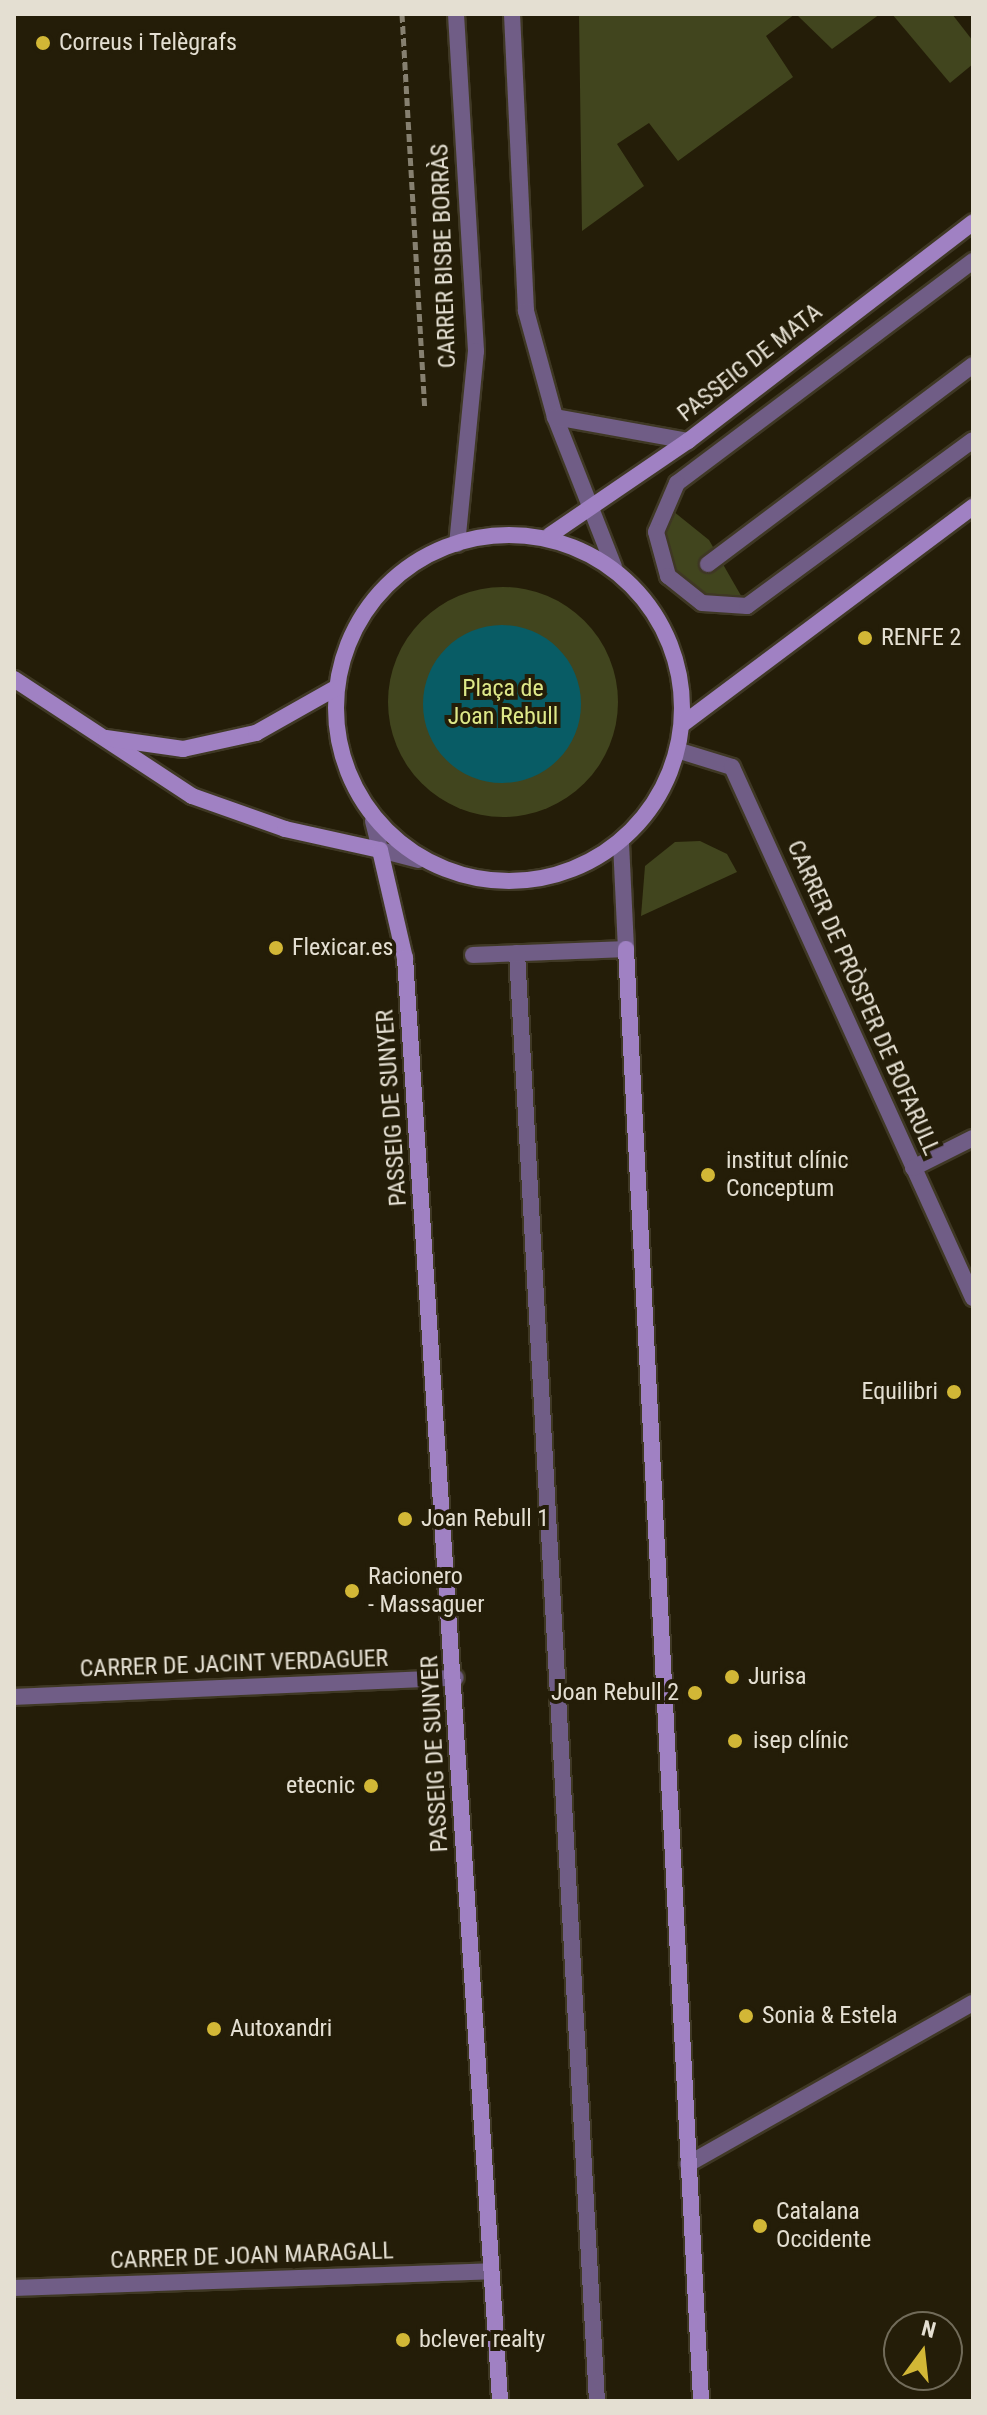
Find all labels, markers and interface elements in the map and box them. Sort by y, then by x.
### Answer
place label: Correus i Telègrafs [59,29,237,57]
marker: Correus i Telègrafs [34,34,52,52]
street label: CARRER BISBE BORRÀS [426,143,462,369]
street label: PASSEIG DE MATA [672,298,828,428]
place label: RENFE 2 [881,624,961,652]
marker: RENFE 2 [856,629,874,647]
park label: Plaça de Joan Rebull [448,675,558,731]
street label: CARRER DE PRÒSPER DE BOFARULL [780,836,946,1160]
place label: Flexicar.es [292,934,393,962]
marker: Flexicar.es [267,939,285,957]
street label: PASSEIG DE SUNYER [371,1009,413,1207]
place label: institut clínic Conceptum [726,1147,848,1203]
marker: institut clínic Conceptum [697,1164,719,1186]
place label: Equilibri [862,1378,938,1406]
marker: Equilibri [945,1383,963,1401]
place label: Joan Rebull 1 [421,1505,549,1533]
marker: Joan Rebull 1 [396,1510,414,1528]
place label: Racionero - Massaguer [368,1563,484,1619]
marker: Racionero - Massaguer [343,1582,361,1600]
street label: CARRER DE JACINT VERDAGUER [79,1644,389,1684]
street label: PASSEIG DE SUNYER [415,1655,455,1853]
place label: Jurisa [748,1663,806,1691]
marker: Jurisa [723,1668,741,1686]
place label: Joan Rebull 2 [551,1679,679,1707]
marker: Joan Rebull 2 [686,1684,704,1702]
place label: isep clínic [753,1727,849,1755]
marker: isep clínic [724,1730,746,1752]
place label: etecnic [286,1772,355,1800]
marker: etecnic [362,1777,380,1795]
place label: Sonia & Estela [762,2002,897,2030]
marker: Sonia & Estela [737,2007,755,2025]
place label: Autoxandri [230,2015,332,2043]
marker: Autoxandri [205,2020,223,2038]
place label: Catalana Occidente [776,2198,871,2254]
marker: Catalana Occidente [751,2217,769,2235]
street label: CARRER DE JOAN MARAGALL [110,2237,394,2275]
north arrow [883,2311,963,2391]
text: N [919,2315,939,2343]
place label: bclever realty [419,2326,545,2354]
marker: bclever realty [394,2331,412,2349]

